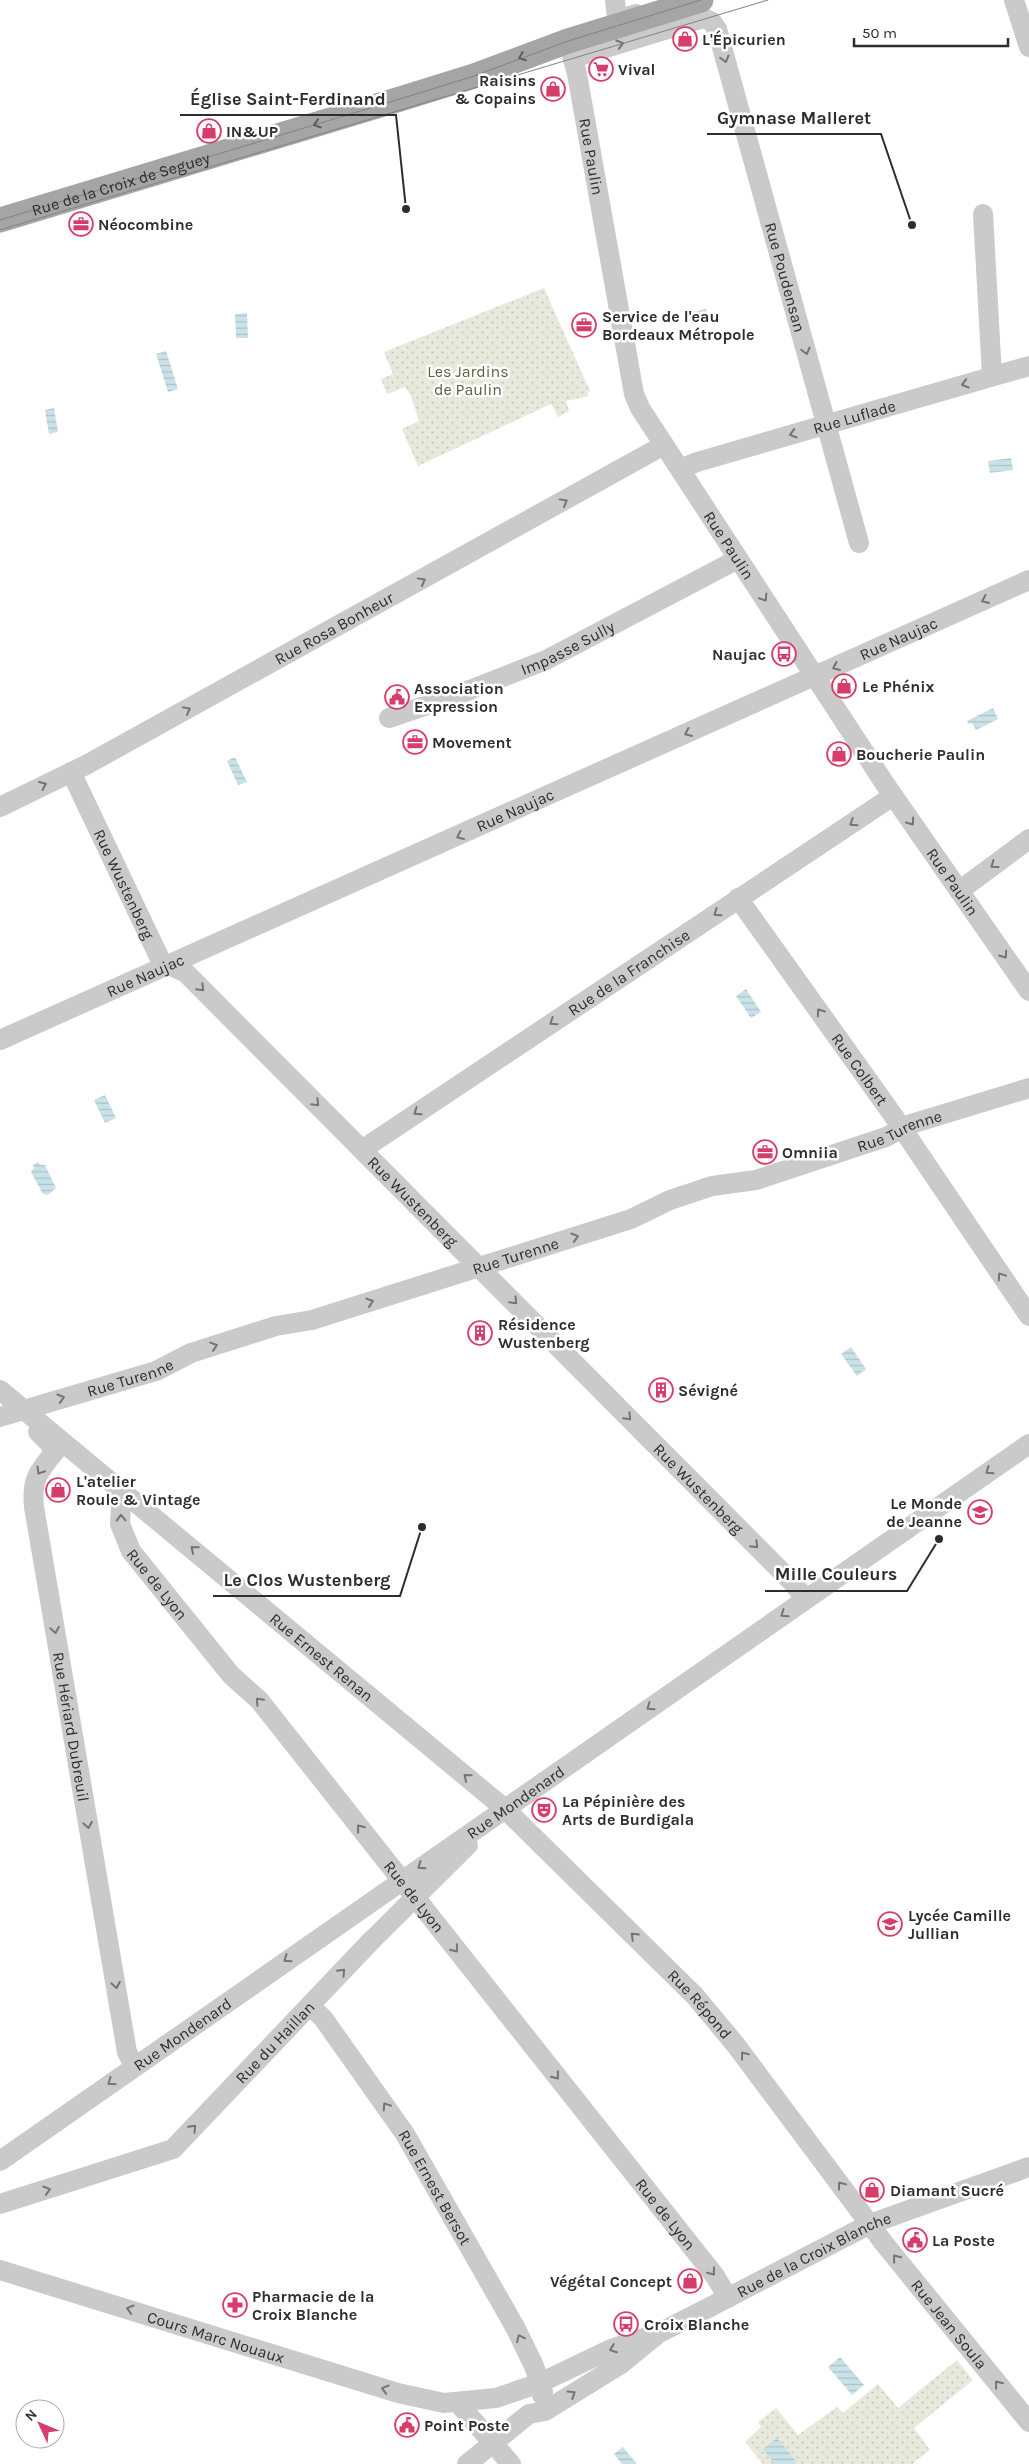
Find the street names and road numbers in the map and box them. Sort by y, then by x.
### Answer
street label: Rue Paulin [576,117,608,196]
street label: Rue de la Croix de Seguey [29,147,212,219]
street label: Rue Poudensan [761,220,810,334]
street label: Rue Luflade [811,396,898,438]
street label: Rue Paulin [700,507,758,583]
street label: Rue Rosa Bonheur [271,587,397,668]
street label: Rue Naujac [857,613,940,664]
street label: Impasse Sully [518,616,618,679]
street label: Rue Naujac [473,784,557,835]
street label: Rue Wustenberg [90,826,159,942]
street label: Rue Paulin [923,844,983,919]
street label: Rue de la Franchise [564,925,693,1019]
street label: Rue Naujac [103,949,187,1001]
street label: Rue Colbert [828,1029,892,1109]
street label: Rue Turenne [854,1106,944,1155]
street label: Rue Wustenberg [364,1152,462,1250]
street label: Rue Turenne [470,1233,561,1278]
street label: Rue Turenne [85,1354,177,1400]
street label: Rue Wustenberg [650,1439,748,1537]
street label: Rue de Lyon [123,1544,192,1623]
street label: Rue Ernest Renan [266,1608,377,1705]
street label: Rue Hériard Dubreuil [49,1650,94,1803]
street label: Rue Mondenard [463,1761,568,1843]
street label: Rue de Lyon [380,1857,449,1936]
street label: Rue Répond [664,1965,736,2043]
street label: Rue Mondenard [130,1993,235,2075]
street label: Rue du Haillan [231,1997,318,2087]
street label: Rue Ernest Bersot [395,2126,476,2248]
street label: Rue de Lyon [632,2174,700,2253]
street label: Rue de la Croix Blanche [733,2208,893,2301]
street label: Rue Jean Soula [907,2275,991,2373]
street label: Cours Marc Nouaux [145,2307,287,2367]

